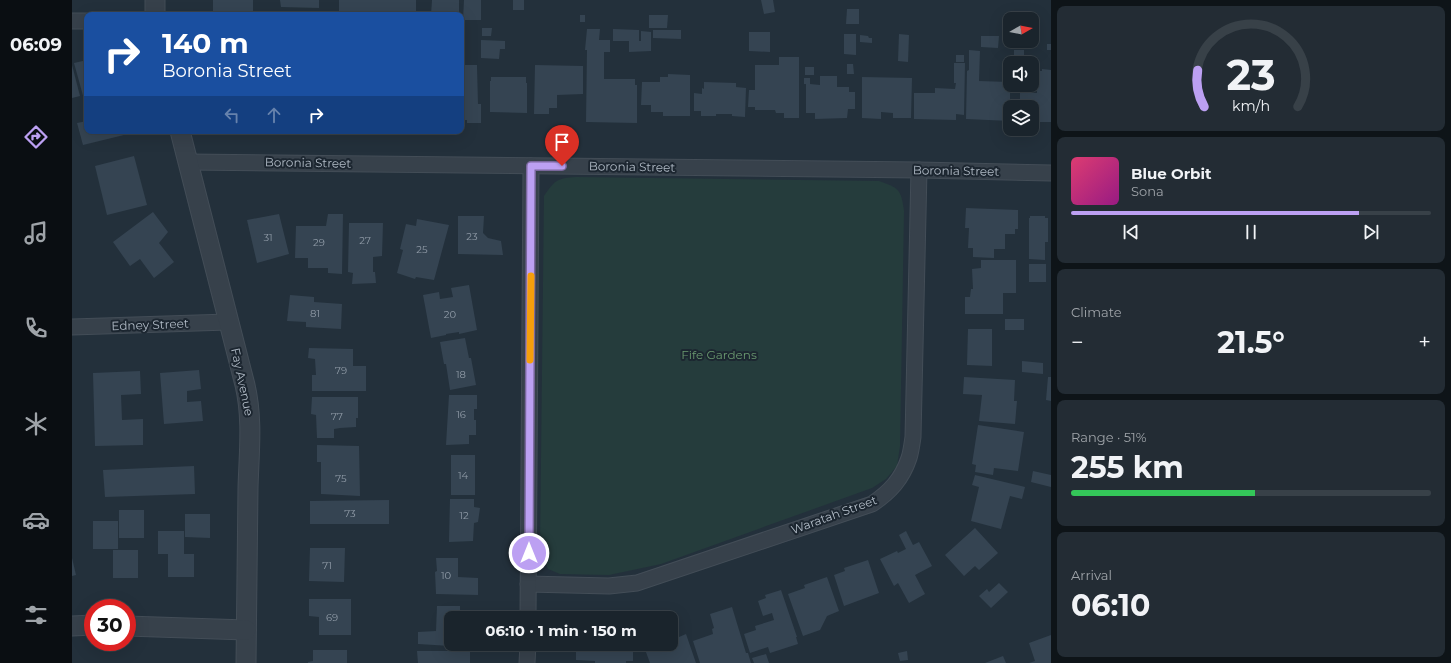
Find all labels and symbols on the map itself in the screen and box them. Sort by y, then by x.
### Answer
north arrow [1003,12,1039,48]
pin [545,125,579,166]
street label: Boronia Street [265,154,352,171]
street label: Boronia Street [589,158,676,175]
street label: Boronia Street [913,162,1000,179]
house number: 23 [466,230,478,243]
house number: 31 [263,231,273,244]
house number: 27 [359,234,371,247]
house number: 29 [313,236,325,249]
house number: 25 [416,243,428,256]
house number: 81 [310,307,320,320]
house number: 20 [444,308,457,321]
street label: Edney Street [111,316,189,333]
street label: Fay Avenue [228,347,257,417]
park label: Fife Gardens [681,347,757,362]
house number: 79 [335,364,347,377]
house number: 18 [456,368,466,381]
house number: 16 [456,408,466,421]
house number: 77 [331,410,343,423]
house number: 14 [458,469,468,482]
house number: 75 [335,472,347,485]
street label: Waratah Street [789,492,879,537]
house number: 73 [344,507,356,520]
house number: 12 [459,509,469,522]
position arrow [508,532,550,574]
house number: 71 [322,559,332,572]
house number: 10 [441,569,451,582]
speed limit sign: 30 [84,599,136,651]
house number: 69 [326,611,338,624]

